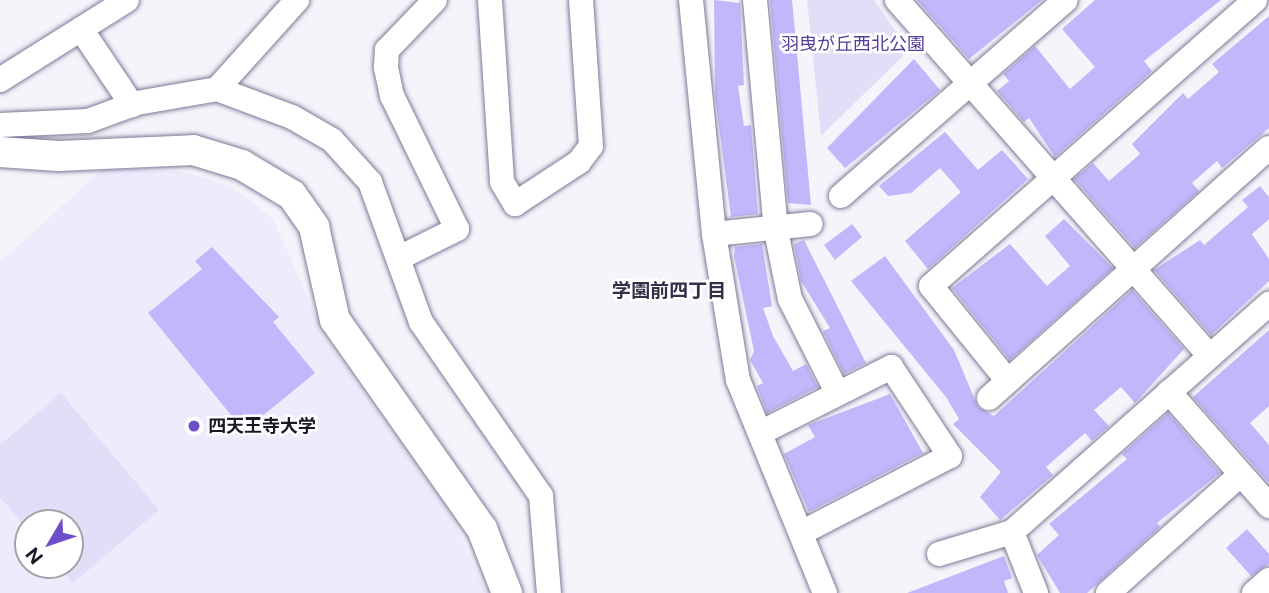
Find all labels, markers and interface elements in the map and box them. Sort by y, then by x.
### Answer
park label: 羽曳が丘西北公園 [781,33,925,55]
district label: 学園前四丁目 [612,280,726,302]
place label: 四天王寺大学 [208,415,316,437]
marker: 四天王寺大学 [186,418,202,434]
north arrow [14,509,84,579]
text: N [21,543,47,569]

